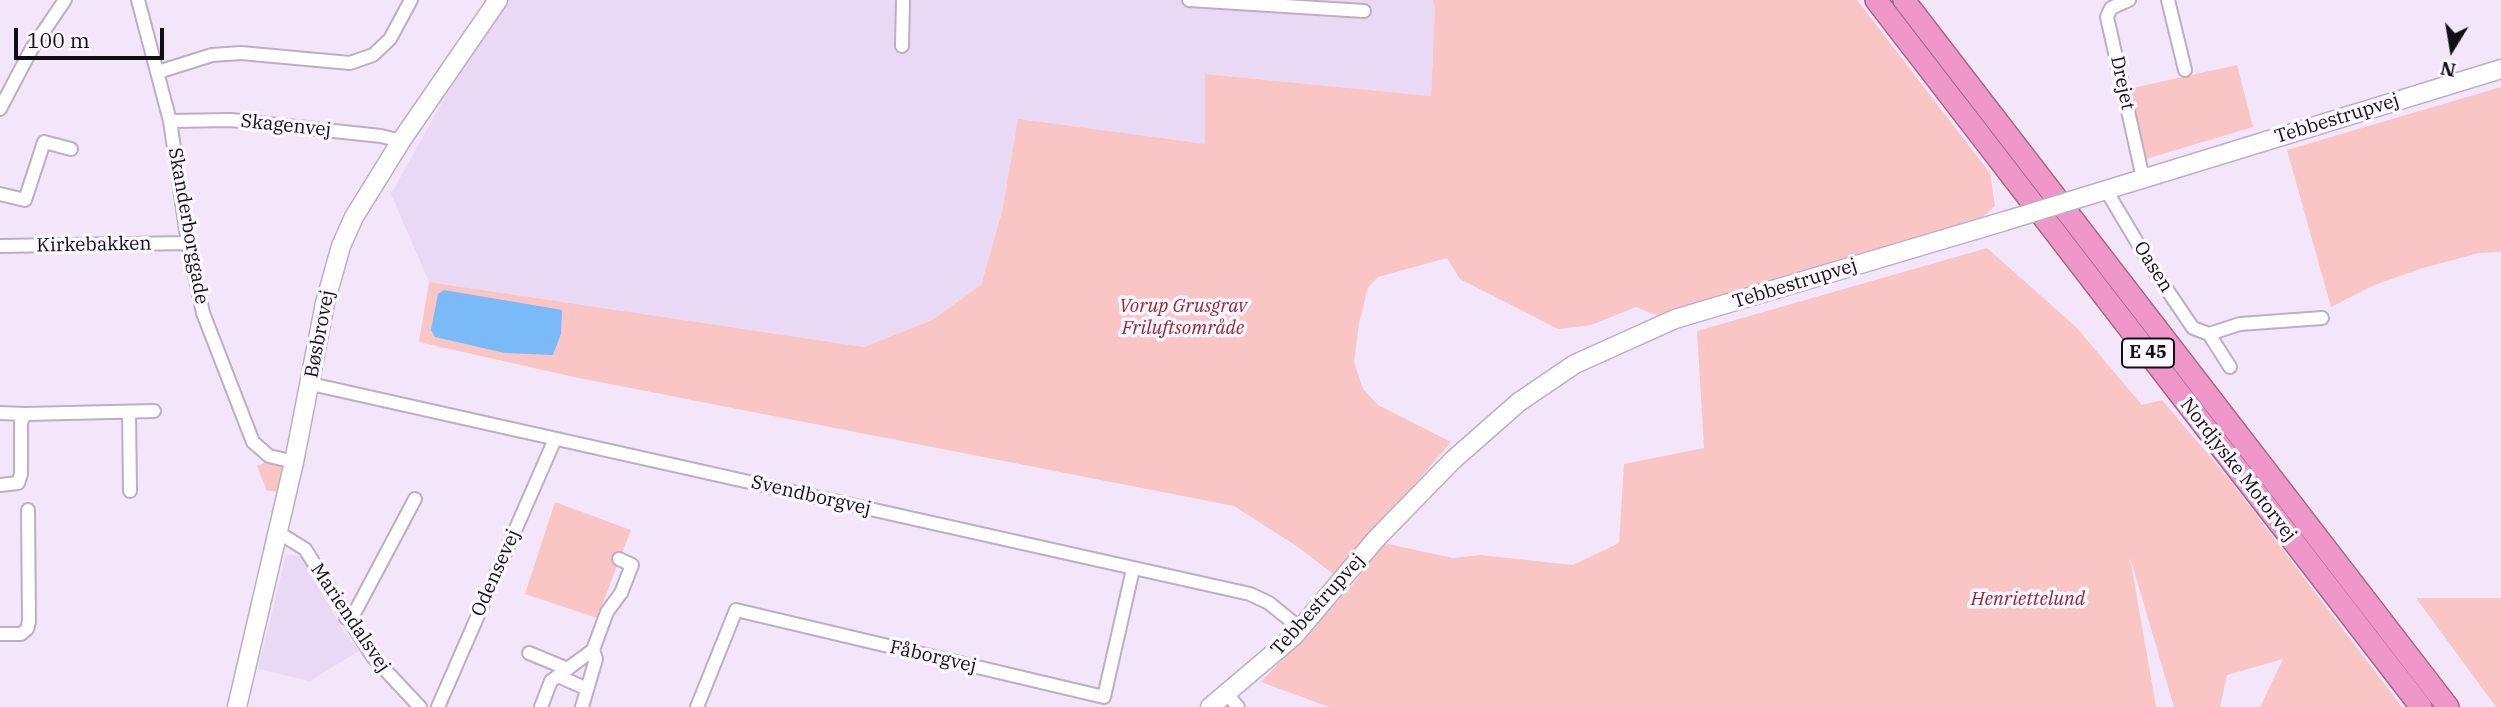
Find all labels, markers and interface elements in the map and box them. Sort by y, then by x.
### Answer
scale bar [18,14,168,58]
north arrow [2417,14,2487,84]
text: 100 m [27,26,90,54]
street label: Drejet [2105,54,2139,112]
text: N [2438,56,2458,83]
street label: Tebbestrupvej [2272,89,2402,149]
street label: Skagenvej [240,110,332,142]
street label: Skanderborggade [163,146,213,306]
street label: Kirkebakken [36,233,152,257]
street label: Oasen [2129,237,2177,297]
street label: Tebbestrupvej [1730,254,1860,314]
street label: Bøsbrovej [300,288,340,380]
park label: Vorup Grusgrav Friluftsområde [1119,296,1247,340]
road number: E 45 [2122,338,2174,368]
street label: Nordjyske Motorvej [2175,394,2301,546]
street label: Svendborgvej [749,471,873,521]
street label: Odensevej [467,526,525,620]
street label: Tebbestrupvej [1266,550,1370,660]
street label: Mariendalsvej [305,559,395,677]
park label: Henriettelund [1971,589,2085,611]
street label: Fåborgvej [887,636,979,678]

